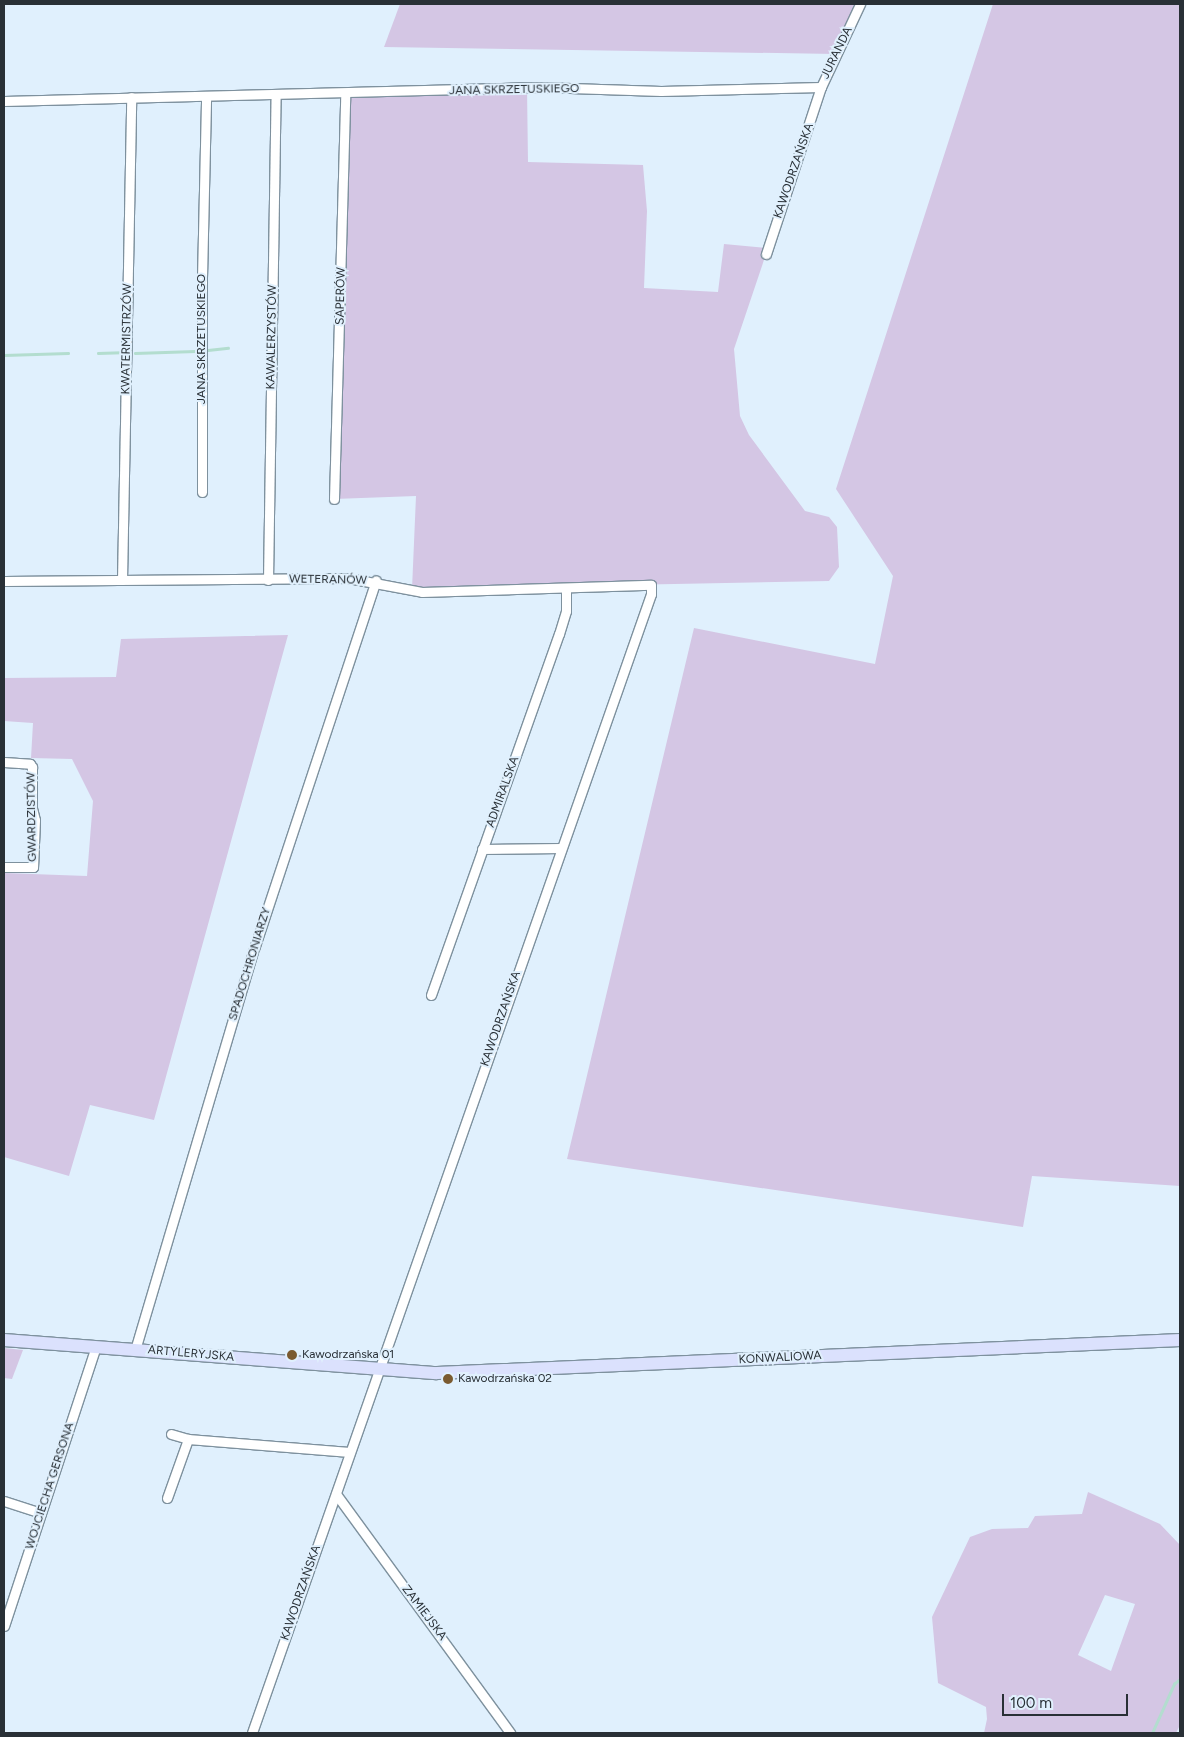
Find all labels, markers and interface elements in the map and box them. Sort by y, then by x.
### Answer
street label: JURANDA [818,25,856,81]
street label: JANA SKRZETUSKIEGO [449,82,579,98]
street label: KAWODRZAŃSKA [771,122,817,220]
street label: SAPERÓW [333,267,349,325]
street label: JANA SKRZETUSKIEGO [195,274,209,404]
street label: KWATERMISTRZÓW [119,283,135,395]
street label: KAWALERZYSTÓW [264,284,280,390]
street label: WETERANÓW [289,572,367,588]
street label: ADMIRALSKA [483,755,523,829]
street label: GWARDZISTÓW [24,772,40,862]
street label: SPADOCHRONIARZY [226,906,274,1022]
street label: KAWODRZAŃSKA [478,970,524,1068]
street label: ARTYLERYJSKA [147,1343,235,1365]
place label: Kawodrzańska 01 [302,1348,394,1362]
marker: Kawodrzańska 01 [286,1349,298,1361]
street label: KONWALIOWA [738,1349,822,1367]
place label: Kawodrzańska 02 [458,1372,552,1386]
marker: Kawodrzańska 02 [442,1373,454,1385]
street label: WOJCIECHA GERSONA [23,1421,77,1551]
street label: KAWODRZAŃSKA [278,1544,324,1642]
street label: ZAMIEJSKA [399,1583,449,1643]
scale bar [1004,1684,1130,1716]
text: 100 m [1010,1694,1052,1712]

